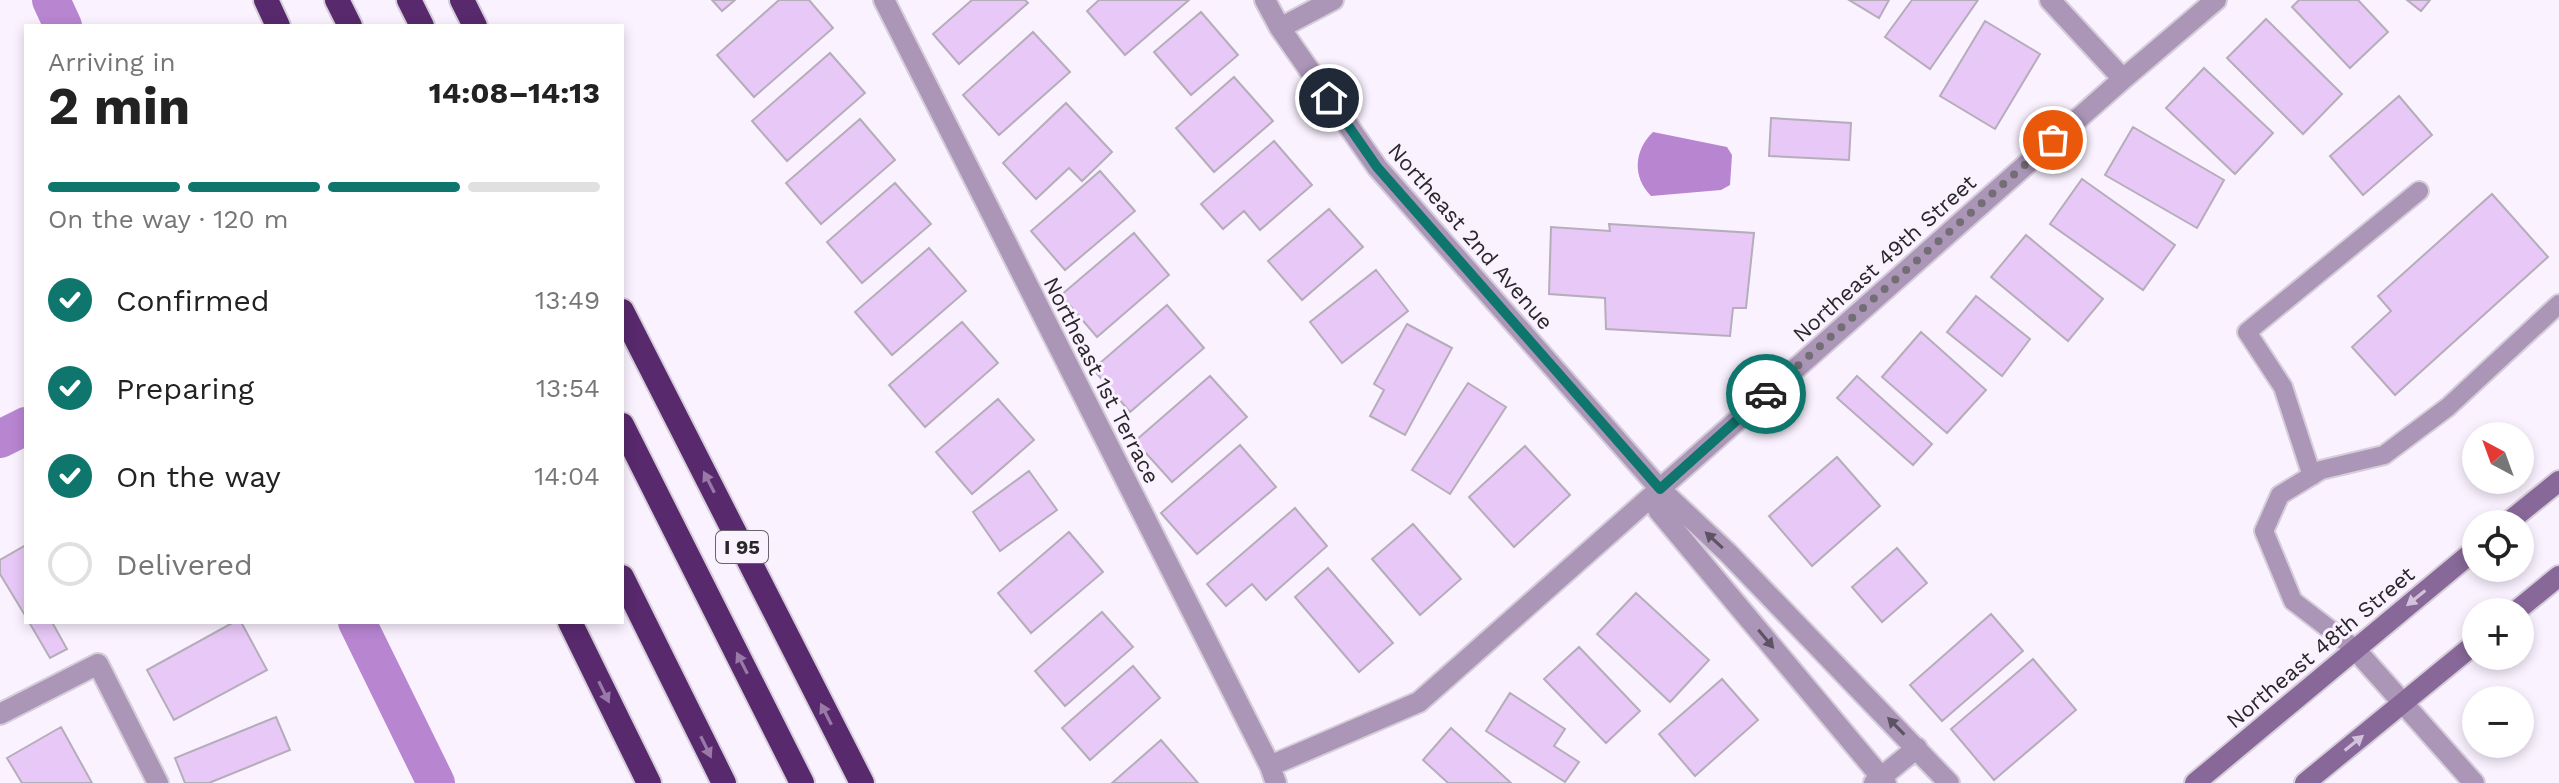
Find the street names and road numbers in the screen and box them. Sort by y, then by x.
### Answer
street label: Northeast 2nd Avenue [1383,138,1558,335]
street label: Northeast 49th Street [1788,170,1981,347]
street label: Northeast 1st Terrace [1039,273,1165,488]
road number: I 95 [716,531,768,563]
street label: Northeast 48th Street [2221,562,2419,733]

